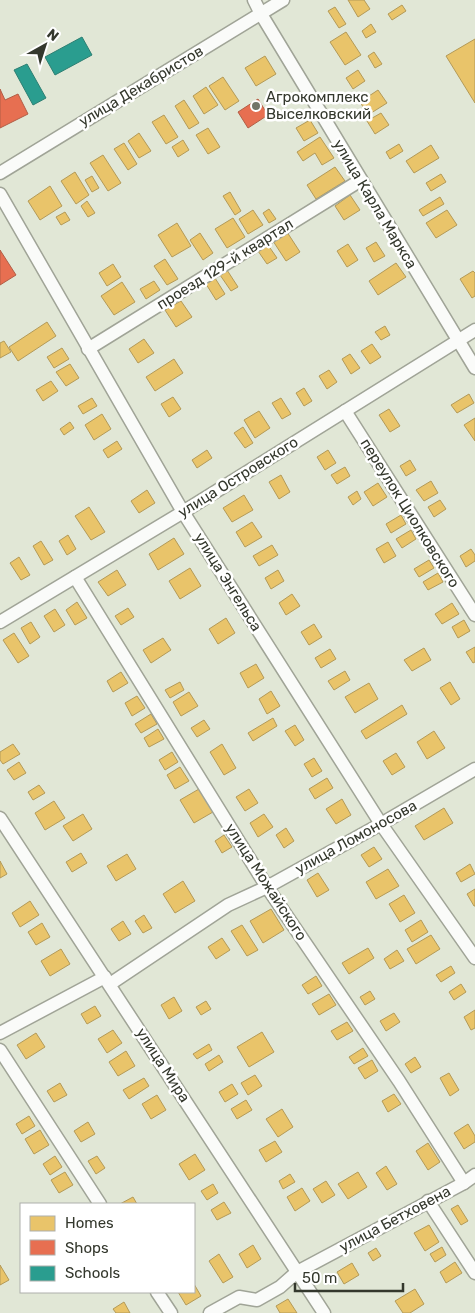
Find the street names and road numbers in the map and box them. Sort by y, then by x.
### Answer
street label: улица Декабристов [76,42,206,130]
street label: улица Карла Маркса [329,136,421,272]
street label: проезд 129-й квартал [153,215,297,313]
street label: улица Островского [175,433,301,521]
street label: переулок Циолковского [357,435,463,591]
street label: улица Энгельса [190,529,266,635]
street label: улица Ломоносова [292,796,420,878]
street label: улица Можайского [221,820,311,944]
street label: улица Мира [132,1024,194,1106]
street label: улица Бетховена [336,1182,454,1256]

